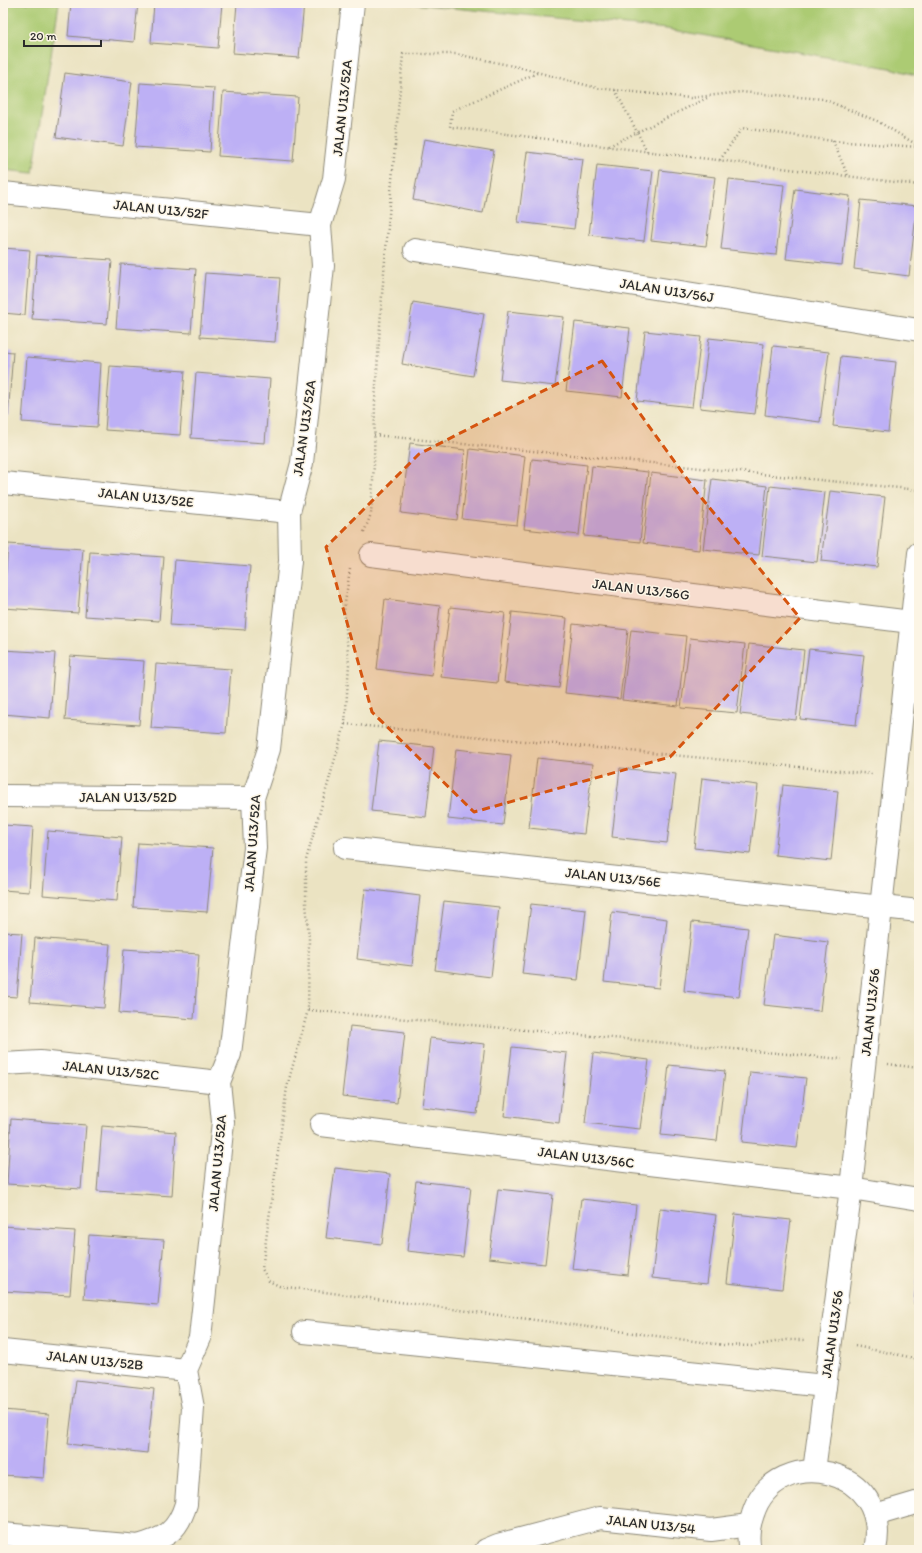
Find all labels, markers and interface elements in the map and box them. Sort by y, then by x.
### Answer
scale bar [24,22,101,48]
text: 20 m [30,29,57,43]
street label: JALAN U13/52A [329,59,356,157]
street label: JALAN U13/52F [113,196,210,223]
street label: JALAN U13/56J [619,275,715,306]
street label: JALAN U13/52A [289,379,320,477]
street label: JALAN U13/52E [97,484,195,511]
street label: JALAN U13/56G [591,575,691,604]
street label: JALAN U13/52D [79,789,177,806]
street label: JALAN U13/52A [241,794,264,892]
street label: JALAN U13/56E [564,864,662,891]
street label: JALAN U13/56 [857,967,884,1057]
street label: JALAN U13/52C [62,1057,160,1084]
street label: JALAN U13/52A [205,1114,230,1212]
street label: JALAN U13/56C [537,1143,635,1172]
street label: JALAN U13/56 [818,1289,847,1379]
street label: JALAN U13/52B [46,1347,144,1374]
street label: JALAN U13/54 [606,1511,697,1538]

